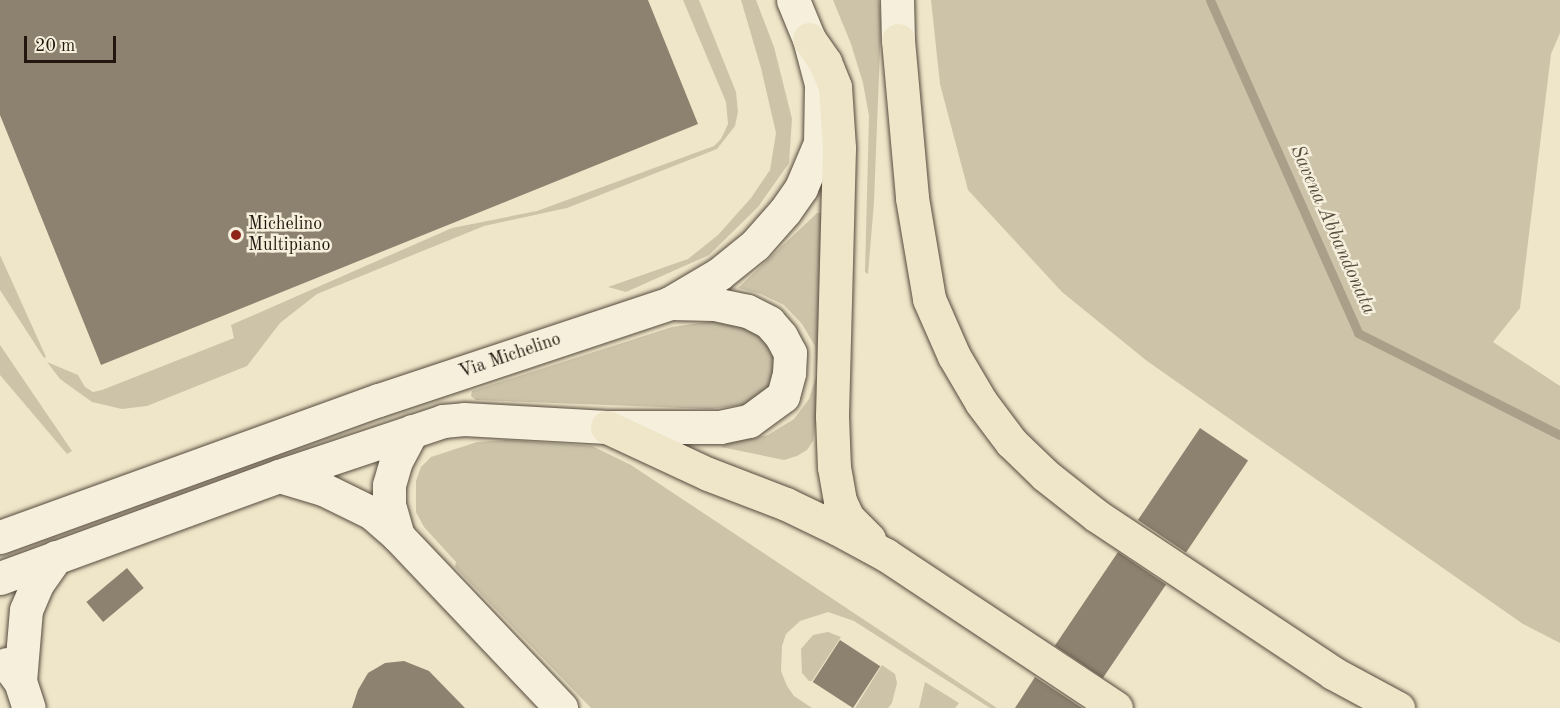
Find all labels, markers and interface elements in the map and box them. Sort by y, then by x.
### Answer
scale bar [27,24,118,62]
text: 20 m [35,37,75,55]
water label: Savena Abbandonata [1284,141,1380,319]
place label: Michelino Multipiano [248,214,330,256]
marker: Michelino Multipiano [229,228,243,242]
street label: Via Michelino [456,329,564,383]

